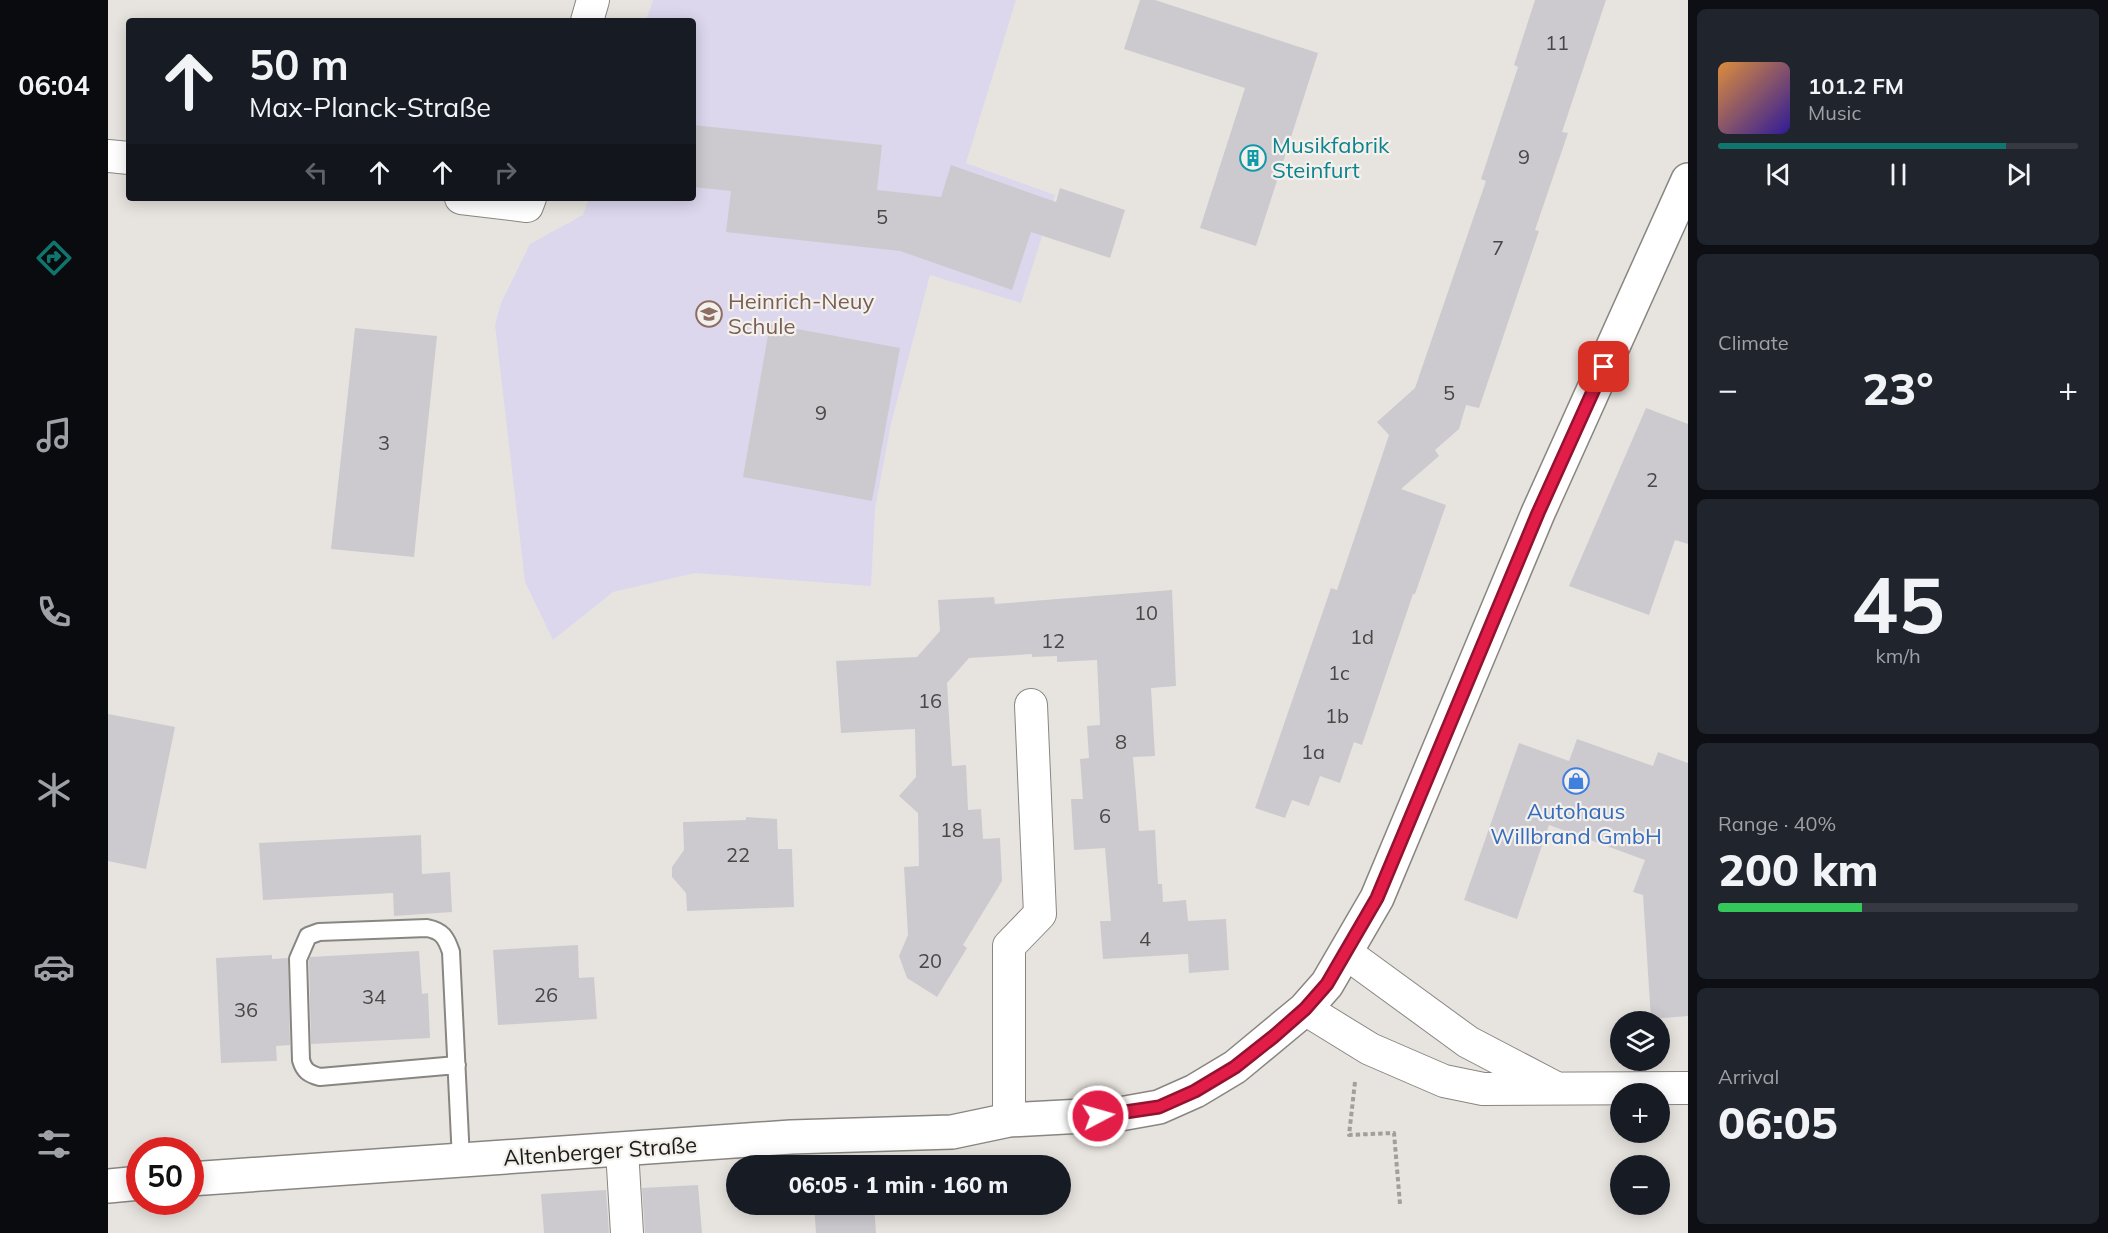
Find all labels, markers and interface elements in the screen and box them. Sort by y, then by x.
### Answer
house number: 11 [1545,30,1569,55]
text: 50 m [249,38,349,91]
icon: ahead [150,42,228,120]
text: 06:04 [18,68,90,102]
text: 101.2 FM [1808,72,1904,100]
text: Max-Planck-Straße [249,90,491,124]
text: Music [1808,100,1861,125]
place label: Musikfabrik Steinfurt [1272,131,1390,184]
building icon: Musikfabrik Steinfurt [1238,143,1268,173]
house number: 9 [1518,144,1530,169]
icon: left [300,156,333,189]
icon: ahead [363,156,396,189]
icon: ahead [426,156,459,189]
icon: right [489,156,522,189]
icon: previous [1762,158,1795,191]
icon: pause [1882,158,1915,191]
icon: next [2002,158,2035,191]
house number: 5 [876,204,888,229]
house number: 7 [1492,235,1504,260]
icon: directions [33,237,75,279]
place label: Heinrich-Neuy Schule [728,287,874,340]
school or university icon: Heinrich-Neuy Schule [694,299,724,329]
text: Climate [1718,330,1789,355]
pin [1578,341,1629,392]
icon: arrive [1587,350,1620,383]
text: 23° [1862,360,1934,416]
text: − [1718,368,1738,409]
text: + [2058,368,2078,409]
house number: 5 [1443,380,1455,405]
house number: 9 [815,400,827,425]
icon: music [33,414,75,456]
house number: 3 [378,430,390,455]
house number: 2 [1646,467,1658,492]
text: 45 [1851,555,1945,653]
icon: phone [33,591,75,633]
house number: 10 [1134,600,1158,625]
house number: 1d [1350,624,1374,649]
house number: 12 [1041,628,1065,653]
text: km/h [1875,643,1921,668]
house number: 1c [1328,660,1350,685]
house number: 16 [918,688,942,713]
house number: 1b [1325,703,1349,728]
house number: 8 [1115,729,1127,754]
house number: 1a [1301,739,1325,764]
shop icon: Autohaus Willbrand GmbH [1561,766,1591,796]
icon: climate [33,769,75,811]
place label: Autohaus Willbrand GmbH [1490,797,1662,850]
house number: 6 [1099,803,1111,828]
text: Range · 40% [1718,811,1836,836]
house number: 18 [940,817,964,842]
text: 200 km [1718,841,1879,897]
house number: 22 [726,842,750,867]
house number: 4 [1139,926,1151,951]
icon: car [33,946,75,988]
house number: 20 [918,948,942,973]
house number: 26 [534,982,558,1007]
house number: 34 [362,984,386,1009]
house number: 36 [234,997,258,1022]
map controls [1610,1011,1670,1215]
button: layers [1610,1011,1670,1071]
text: Arrival [1718,1064,1779,1089]
button: + [1610,1083,1670,1143]
position arrow [1066,1084,1130,1148]
text: 06:05 [1718,1094,1838,1150]
icon: filters [33,1123,75,1165]
street label: Altenberger Straße [502,1130,698,1172]
speed limit sign: 50 [126,1137,204,1215]
button: − [1610,1155,1670,1215]
text: 06:05 · 1 min · 160 m [789,1171,1008,1199]

